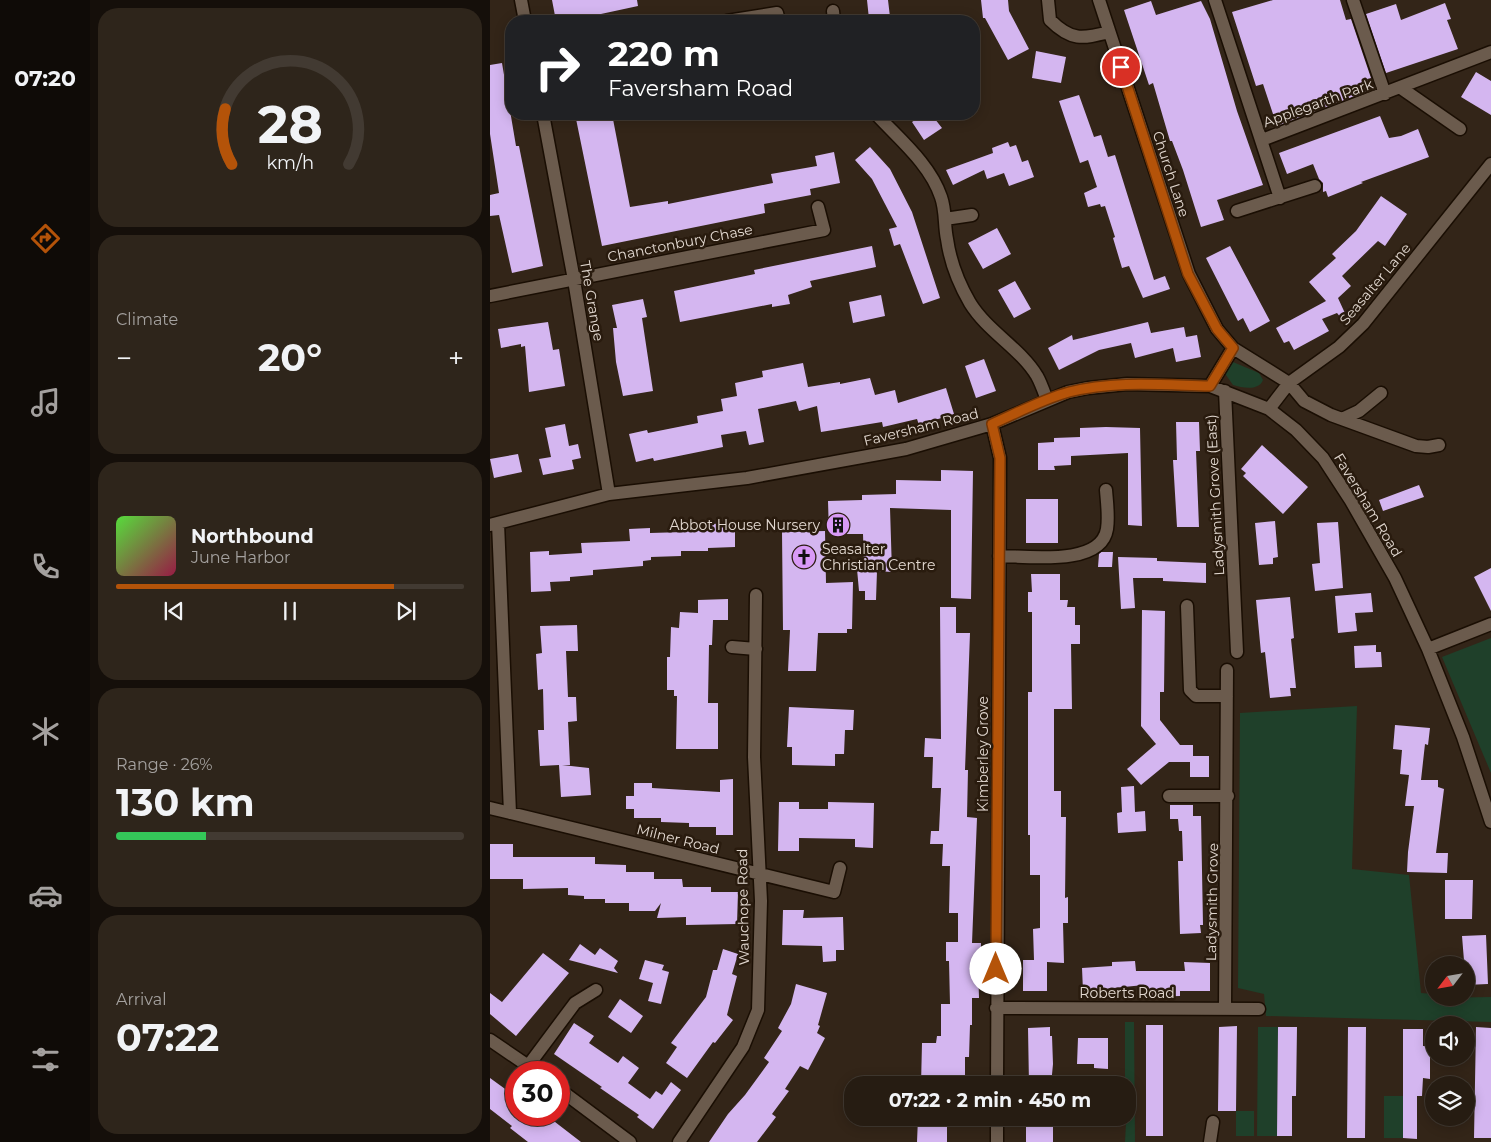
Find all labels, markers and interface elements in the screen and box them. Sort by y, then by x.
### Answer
text: 220 m [608,32,720,75]
icon: right [525,35,590,100]
pin [1100,46,1142,88]
icon: arrive [1107,53,1135,81]
text: 07:20 [14,65,76,92]
text: Faversham Road [608,75,793,102]
street label: Applegarth Park [1261,75,1376,131]
text: 28 [257,93,323,156]
street label: Church Lane [1149,129,1193,219]
text: km/h [266,152,314,173]
street label: Chanctonbury Chase [606,220,754,266]
icon: directions [28,221,63,256]
street label: Seasalter Lane [1336,239,1414,329]
street label: The Grange [576,259,608,343]
text: Climate [116,310,178,329]
text: 20° [258,334,322,381]
text: − [116,341,132,375]
text: + [448,341,464,375]
icon: music [28,385,63,420]
street label: Faversham Road [862,404,980,450]
street label: Ladysmith Grove (East) [1202,414,1228,576]
street label: Faversham Road [1330,450,1406,560]
building icon: Abbot House Nursery [825,512,851,538]
place label: Abbot House Nursery [670,516,820,534]
text: Northbound [191,525,314,548]
place label: Seasalter Christian Centre [822,540,935,574]
church icon: Seasalter Christian Centre [791,544,817,570]
text: June Harbor [191,548,290,567]
icon: phone [28,549,63,584]
icon: previous [160,597,188,625]
icon: pause [276,597,304,625]
icon: next [392,597,420,625]
street label: Kimberley Grove [974,696,992,812]
icon: climate [28,714,63,749]
text: Range · 26% [116,755,213,774]
text: 130 km [116,779,255,826]
street label: Milner Road [635,820,721,858]
street label: Ladysmith Grove [1202,843,1222,961]
street label: Wauchope Road [733,849,753,965]
icon: car [28,878,63,913]
position arrow [969,942,1021,994]
north arrow [1425,956,1475,1006]
map controls [1425,956,1475,1126]
street label: Roberts Road [1079,984,1175,1002]
text: Arrival [116,990,166,1009]
text: 07:22 [116,1014,219,1061]
button: sound [1425,1016,1475,1066]
icon: filters [28,1042,63,1077]
speed limit sign: 30 [505,1061,570,1126]
button: layers [1425,1076,1475,1126]
text: 07:22 · 2 min · 450 m [889,1089,1091,1112]

